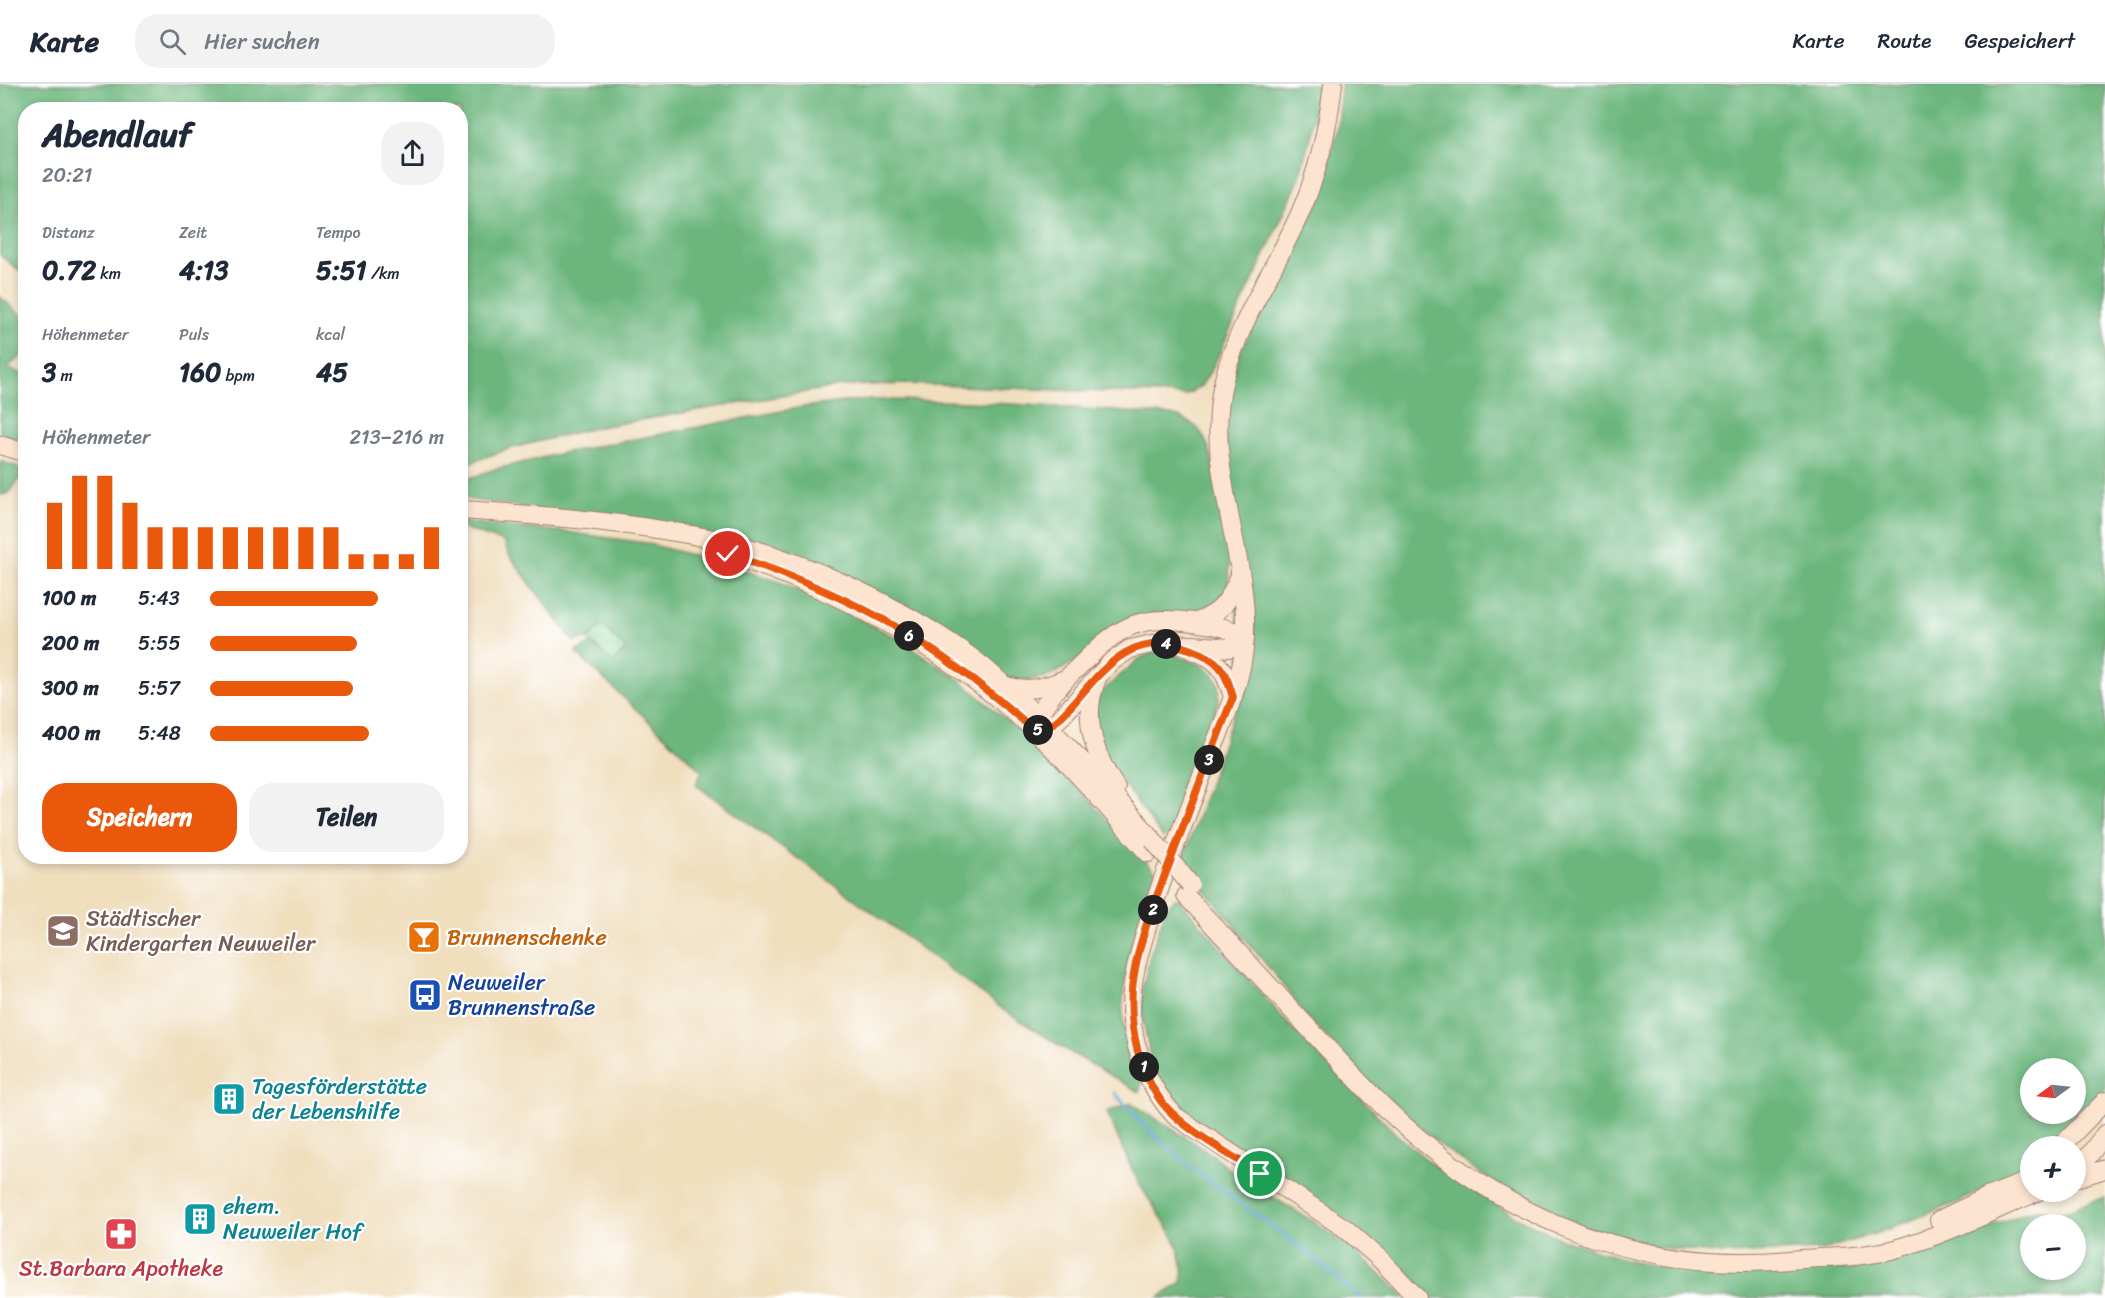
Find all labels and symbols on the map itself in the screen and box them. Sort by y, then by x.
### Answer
pin [702,528,753,579]
pin: 6 [894,621,924,651]
pin: 4 [1151,629,1181,659]
pin: 5 [1023,715,1053,745]
pin: 3 [1194,745,1224,775]
pin: 2 [1138,895,1168,925]
place label: Städtischer Kindergarten Neuweiler [86,899,317,963]
school or university icon: Städtischer Kindergarten Neuweiler [45,913,81,949]
place label: Brunnenschenke [447,918,607,957]
bar icon: Brunnenschenke [406,919,442,955]
place label: Neuweiler Brunnenstraße [448,963,595,1027]
bus stop icon: Neuweiler Brunnenstraße [407,977,443,1013]
pin: 1 [1129,1052,1159,1082]
north arrow [2020,1058,2086,1124]
place label: Tagesförderstätte der Lebenshilfe [252,1067,427,1131]
building icon: Tagesförderstätte der Lebenshilfe [211,1081,247,1117]
pin [1234,1148,1285,1199]
place label: ehem. Neuweiler Hof [223,1187,365,1251]
building icon: ehem. Neuweiler Hof [182,1201,218,1237]
pharmacy icon: St.Barbara Apotheke [103,1216,139,1252]
place label: St.Barbara Apotheke [19,1249,223,1288]

